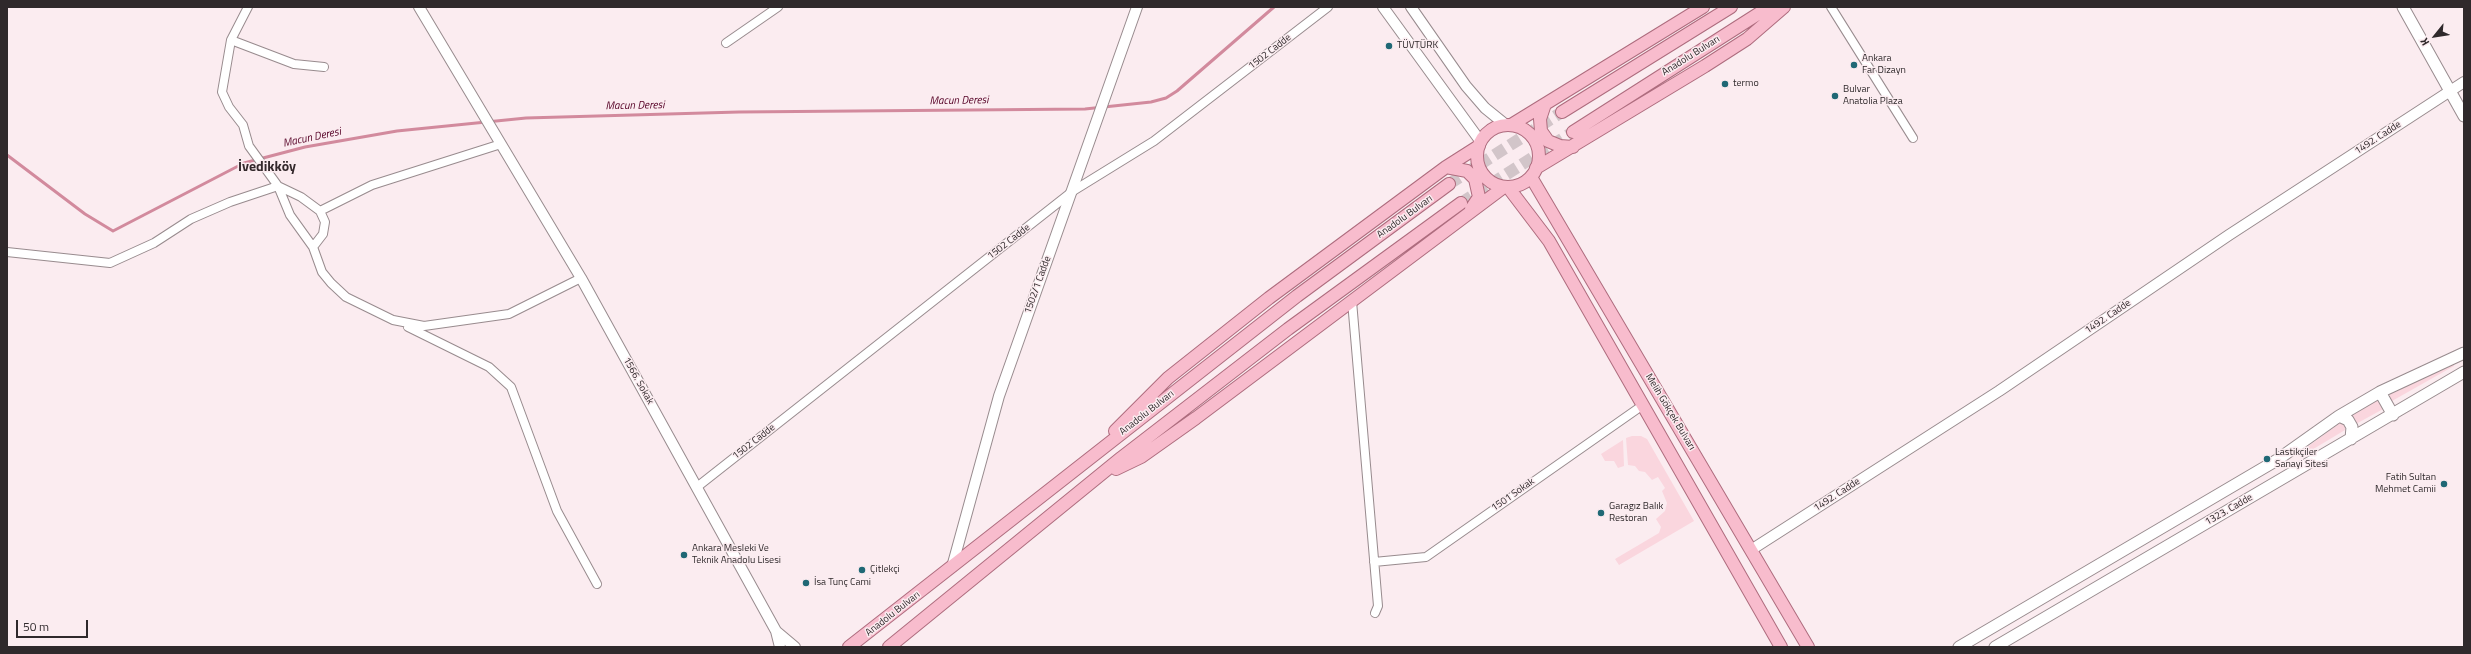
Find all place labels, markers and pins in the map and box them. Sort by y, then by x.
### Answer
place label: TÜVTÜRK [1397,40,1438,52]
marker: TÜVTÜRK [1384,41,1394,51]
place label: Ankara Far Dizayn [1862,53,1906,76]
marker: Ankara Far Dizayn [1849,60,1859,70]
place label: termo [1733,78,1759,90]
marker: termo [1720,79,1730,89]
place label: Bulvar Anatolia Plaza [1843,84,1903,108]
marker: Bulvar Anatolia Plaza [1830,91,1840,101]
place label: Lastikçiler Sanayi Sitesi [2275,447,2328,470]
marker: Lastikçiler Sanayi Sitesi [2262,454,2272,464]
place label: Fatih Sultan Mehmet Camii [2375,472,2436,496]
marker: Fatih Sultan Mehmet Camii [2439,479,2449,489]
place label: Garagız Balık Restoran [1609,501,1663,524]
marker: Garagız Balık Restoran [1596,508,1606,518]
place label: Ankara Mesleki Ve Teknik Anadolu Lisesi [692,543,781,566]
marker: Ankara Mesleki Ve Teknik Anadolu Lisesi [679,550,689,560]
place label: Çitlekçi [870,564,900,576]
marker: Çitlekçi [857,565,867,575]
place label: İsa Tunç Cami [814,577,871,589]
marker: İsa Tunç Cami [801,578,811,588]

